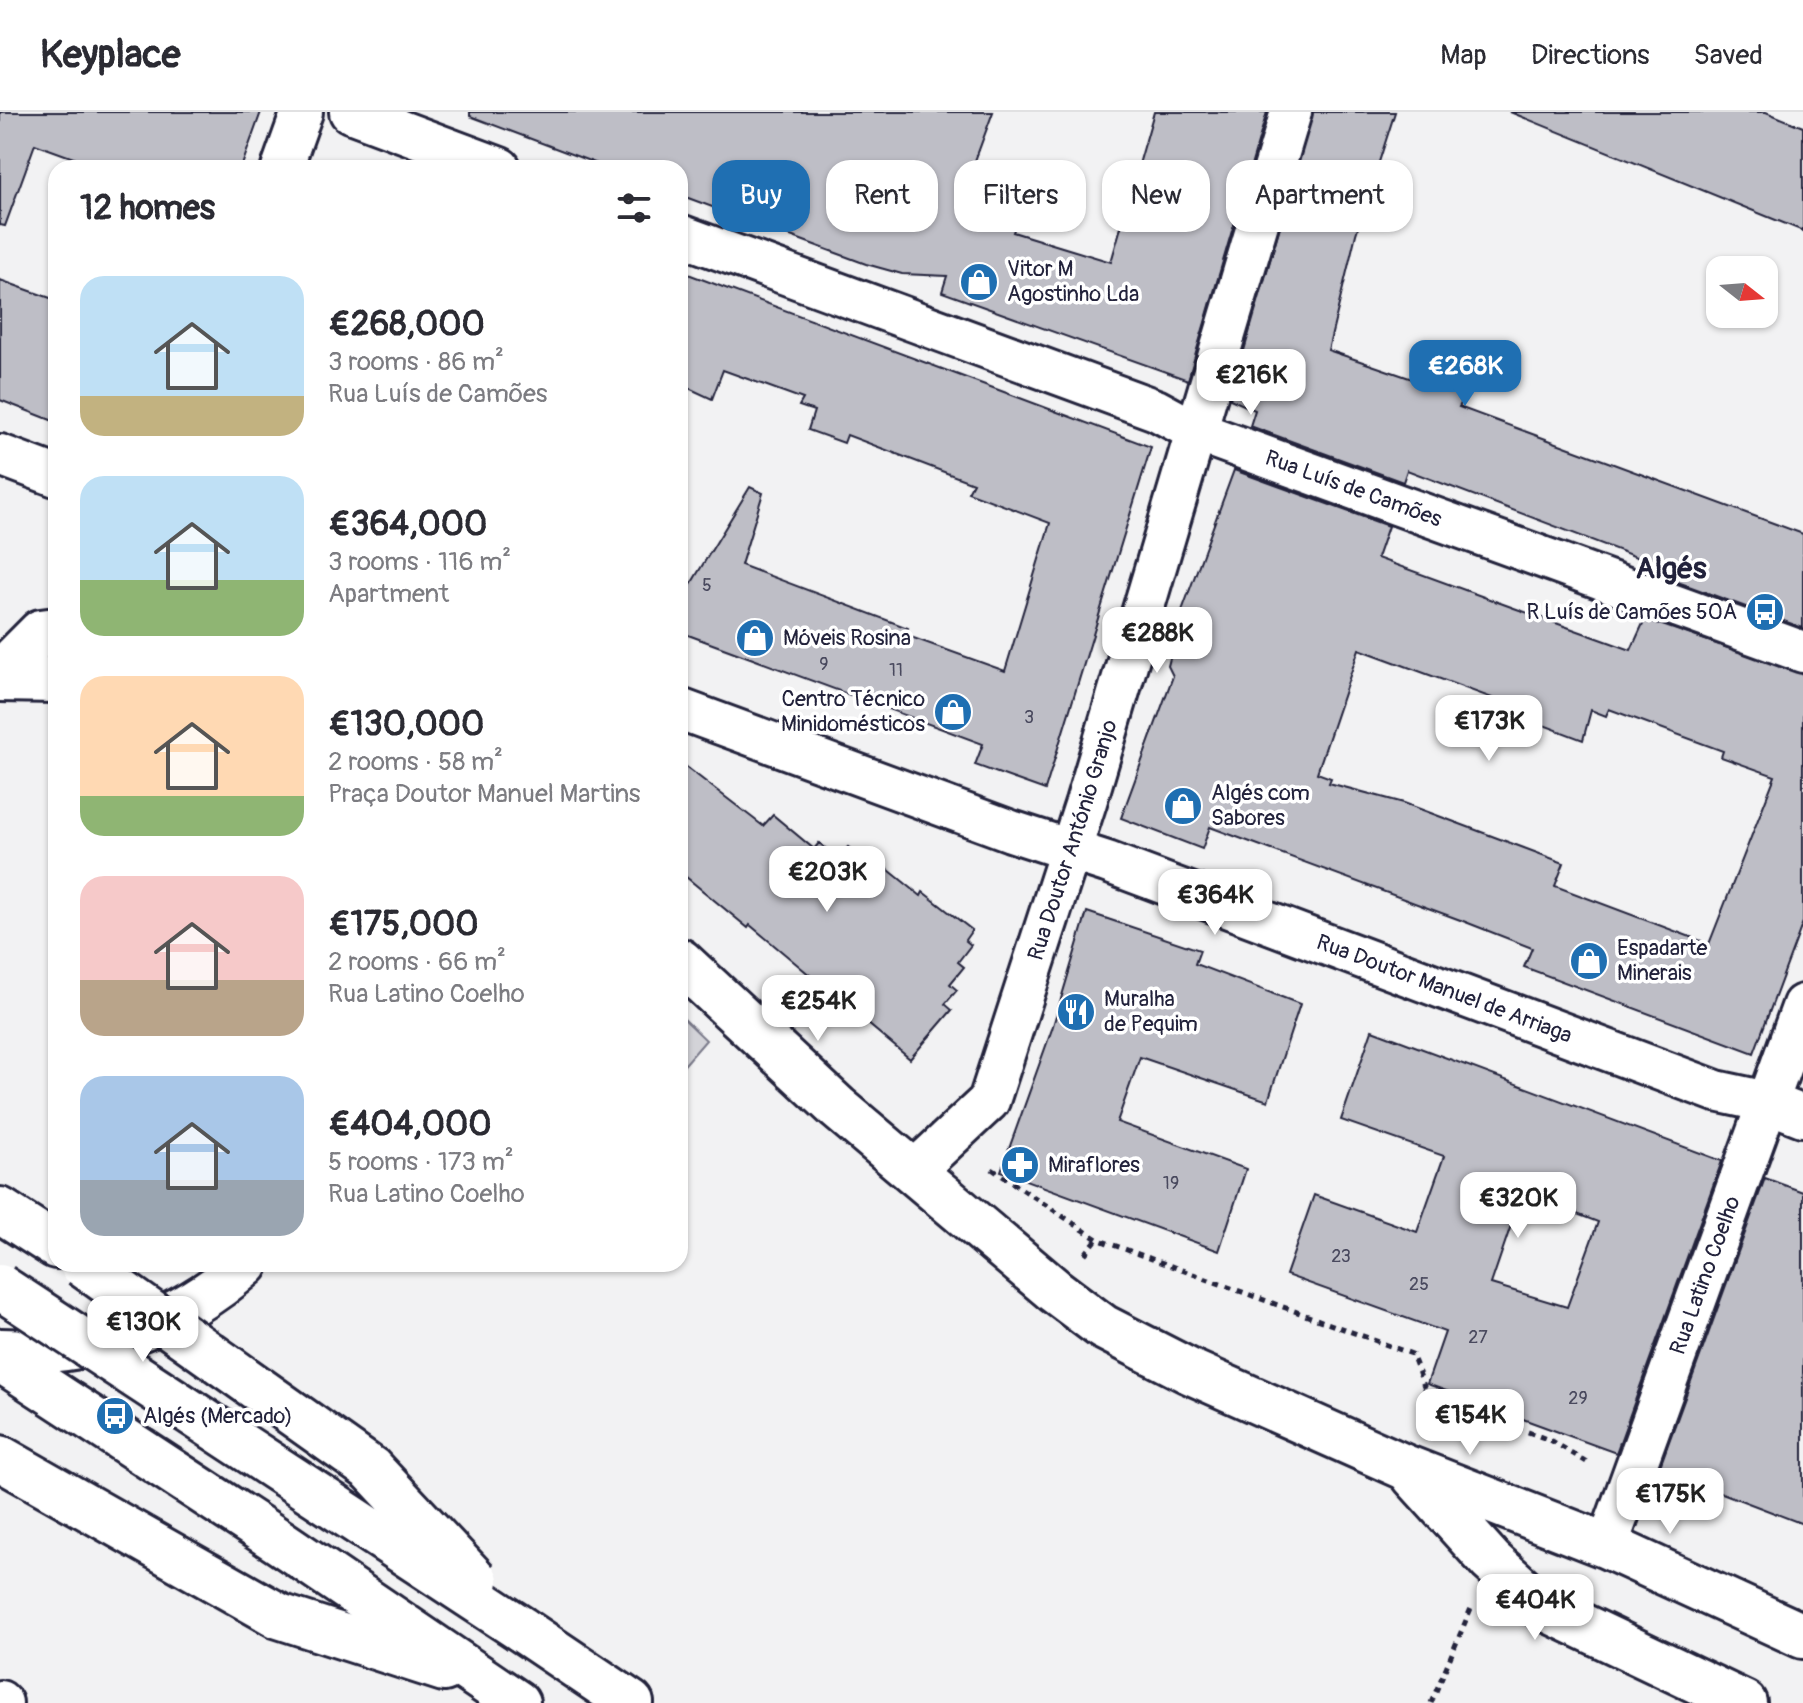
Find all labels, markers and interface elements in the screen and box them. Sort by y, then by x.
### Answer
text: Keyplace [40,31,181,79]
text: Map [1440,38,1487,73]
text: Directions [1531,38,1650,73]
text: Saved [1694,38,1763,73]
chip: Buy [712,160,810,232]
chip: Rent [826,160,938,232]
chip: Filters [954,160,1086,232]
chip: New [1102,160,1210,232]
chip: Apartment [1226,160,1413,232]
icon: filters [612,186,656,230]
text: 12 homes [80,187,215,230]
place label: Vitor M Agostinho Lda [1007,255,1139,308]
north arrow [1706,256,1778,328]
map controls [1706,256,1778,328]
shop icon: Vitor M Agostinho Lda [958,261,1000,303]
text: €268,000 [328,303,485,346]
icon: home [144,308,240,404]
pin: €268K [1409,340,1521,408]
text: 3 rooms · 86 m² [328,346,504,378]
pin: €216K [1195,349,1307,417]
text: €268K [1427,350,1503,382]
text: €216K [1215,359,1287,391]
text: Rua Luís de Camões [328,378,548,410]
street label: Rua Luís de Camões [1261,444,1446,534]
text: €364,000 [328,503,487,546]
icon: home [144,508,240,604]
text: 3 rooms · 116 m² [328,546,511,578]
district label: Algés [1635,550,1707,587]
house number: 5 [702,574,712,597]
text: Apartment [328,578,449,610]
bus stop icon: R Luís de Camões 50A [1744,591,1786,633]
place label: R Luís de Camões 50A [1527,598,1737,626]
pin: €288K [1101,607,1213,675]
shop icon: Móveis Rosina [734,617,776,659]
text: €288K [1120,617,1194,649]
place label: Móveis Rosina [783,624,911,652]
house number: 9 [819,653,829,676]
house number: 11 [889,659,903,682]
place label: Centro Técnico Minidomésticos [781,685,925,738]
shop icon: Centro Técnico Minidomésticos [932,691,974,733]
pin: €173K [1433,695,1545,763]
text: €130,000 [328,703,484,746]
text: €173K [1453,705,1525,737]
house number: 3 [1024,706,1034,729]
icon: home [144,708,240,804]
street label: Rua Doutor António Granjo [1022,716,1124,964]
text: 2 rooms · 58 m² [328,746,503,778]
text: Praça Doutor Manuel Martins [328,778,640,810]
place label: Algés com Sabores [1211,779,1310,832]
shop icon: Algés com Sabores [1162,785,1204,827]
pin: €203K [771,846,883,914]
text: €203K [787,856,867,888]
pin: €364K [1159,869,1271,937]
text: €364K [1176,879,1254,911]
text: €175,000 [328,903,478,946]
icon: home [144,908,240,1004]
street label: Rua Doutor Manuel de Arriaga [1313,928,1576,1050]
place label: Espadarte Minerais [1617,934,1708,987]
shop icon: Espadarte Minerais [1568,940,1610,982]
text: 2 rooms · 66 m² [328,946,506,978]
pin: €254K [762,975,874,1043]
text: Rua Latino Coelho [328,978,525,1010]
text: €254K [780,985,856,1017]
place label: Muralha de Pequim [1104,985,1198,1038]
restaurant icon: Muralha de Pequim [1055,991,1097,1033]
text: €404,000 [328,1103,491,1146]
icon: home [144,1108,240,1204]
pharmacy icon: Miraflores [999,1144,1041,1186]
text: 5 rooms · 173 m² [328,1146,514,1178]
place label: Miraflores [1048,1151,1140,1179]
house number: 19 [1163,1172,1179,1195]
pin: €320K [1462,1172,1574,1240]
text: Rua Latino Coelho [328,1178,525,1210]
text: €320K [1478,1182,1558,1214]
street label: Rua Latino Coelho [1664,1192,1747,1358]
house number: 23 [1331,1245,1351,1268]
house number: 25 [1409,1273,1429,1296]
pin: €130K [87,1296,199,1364]
text: €130K [105,1306,181,1338]
house number: 27 [1468,1326,1488,1349]
house number: 29 [1568,1387,1588,1410]
pin: €154K [1414,1389,1526,1457]
bus stop icon: Algés (Mercado) [94,1395,136,1437]
text: €154K [1434,1399,1506,1431]
place label: Algés (Mercado) [143,1402,293,1430]
pin: €175K [1614,1468,1726,1536]
text: €175K [1635,1478,1705,1510]
pin: €404K [1479,1574,1591,1642]
text: €404K [1495,1584,1575,1616]

